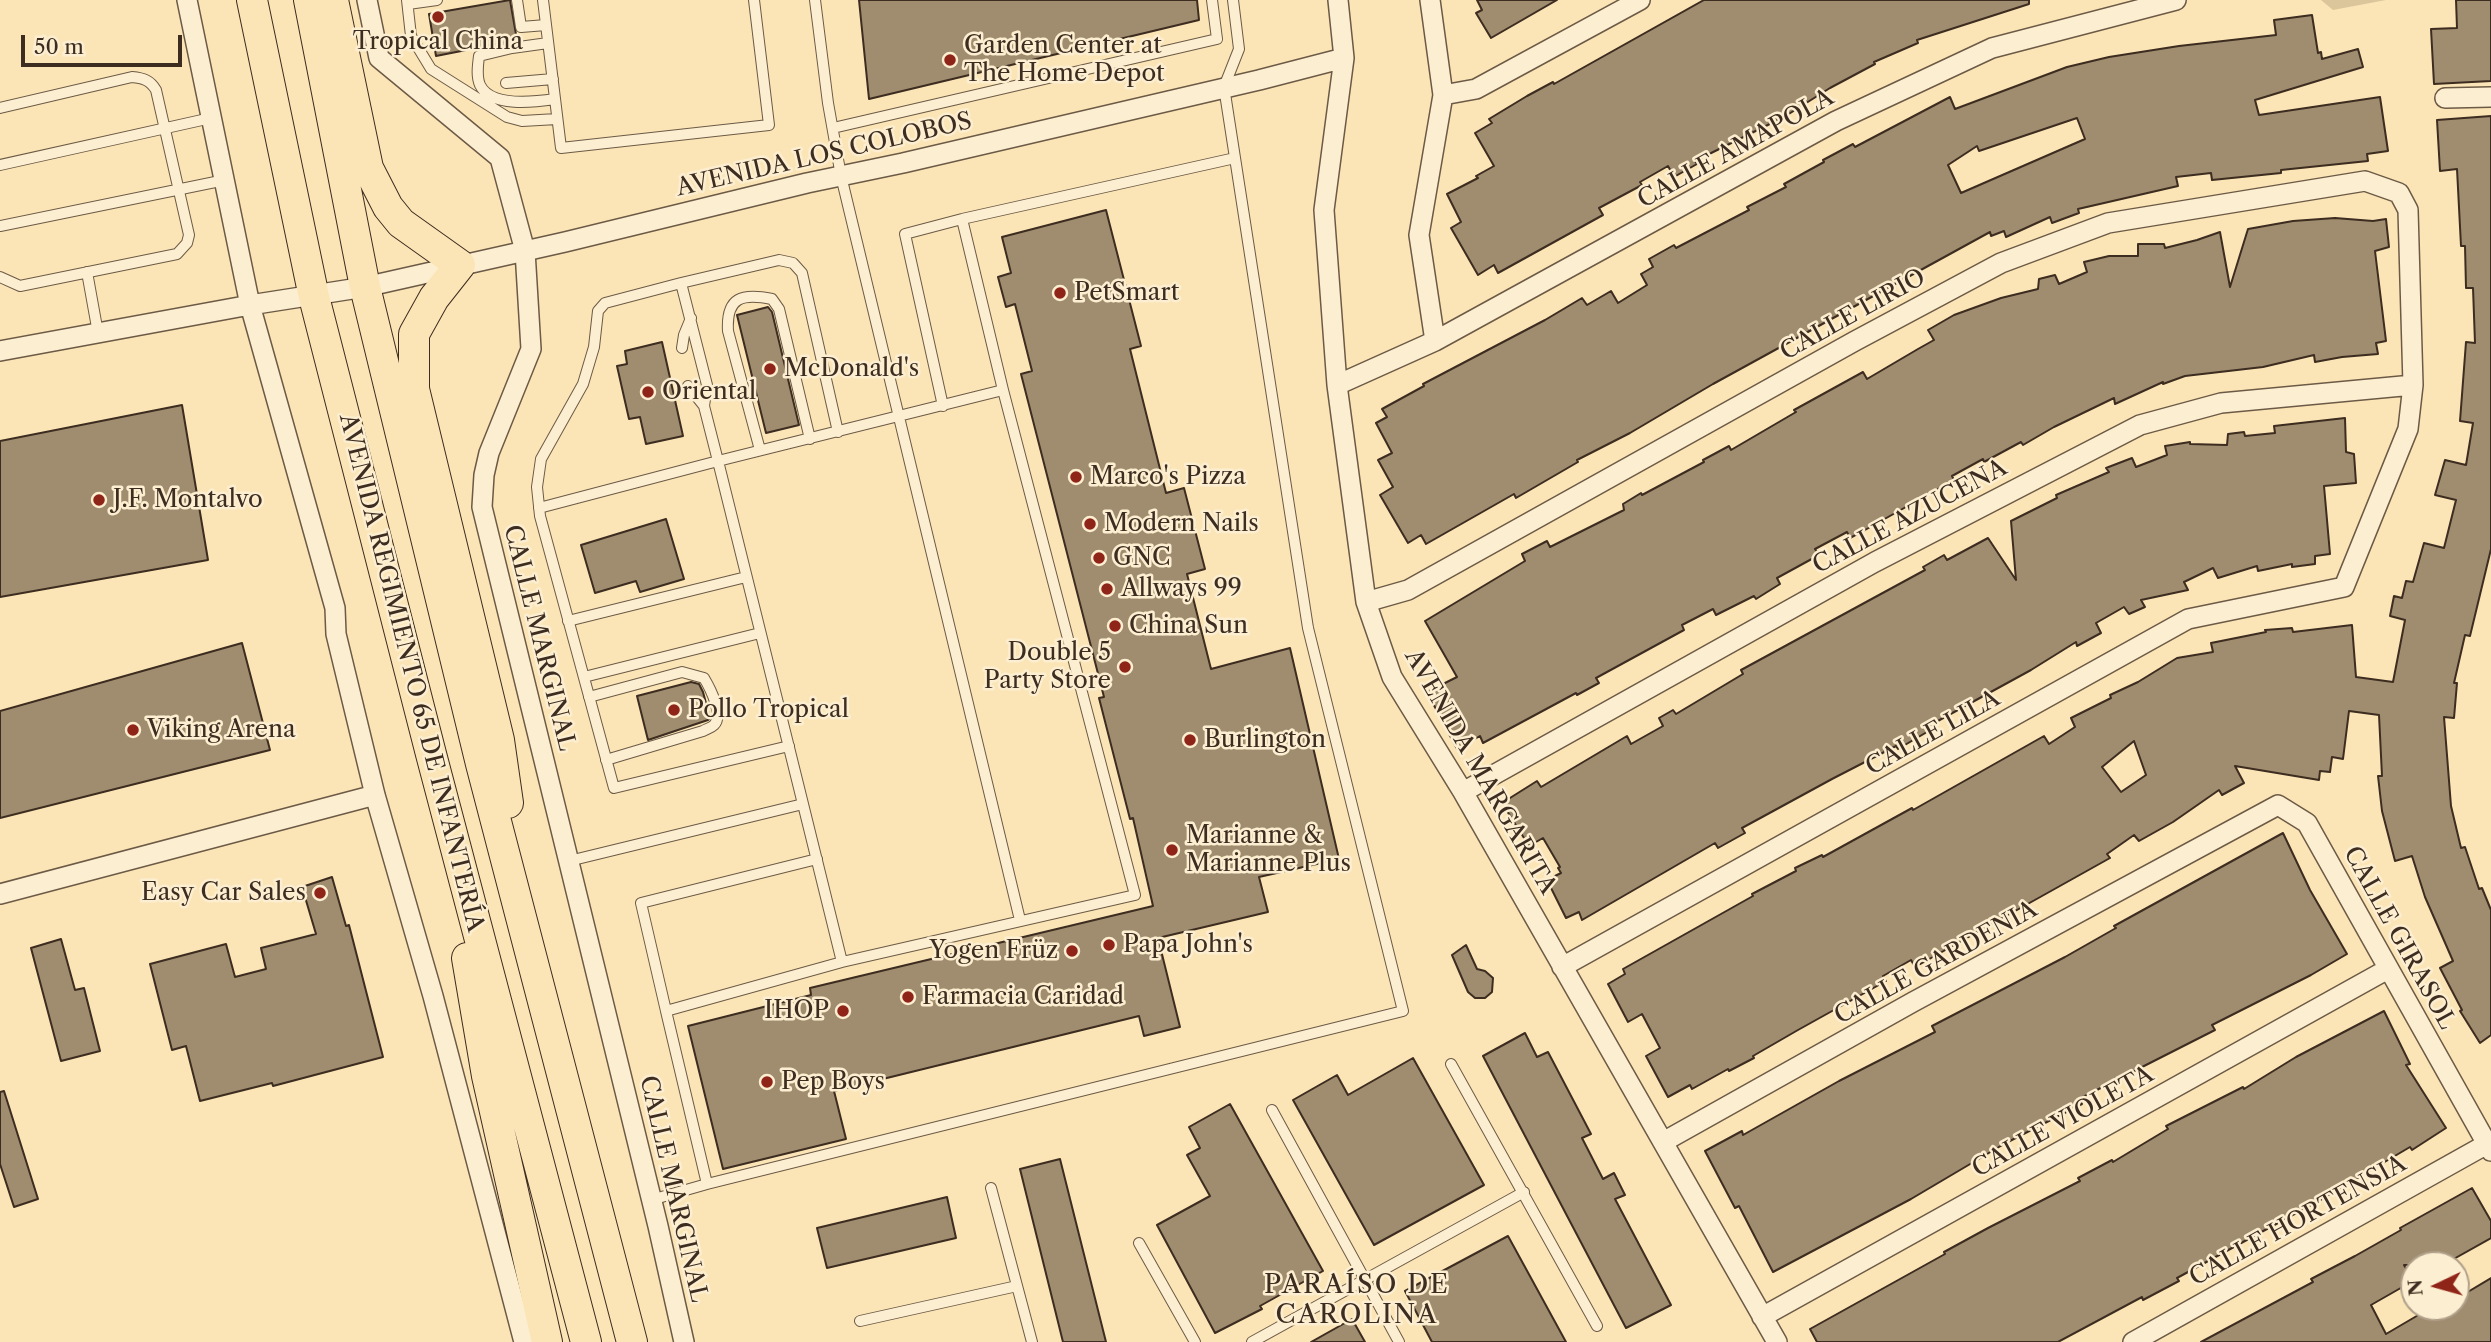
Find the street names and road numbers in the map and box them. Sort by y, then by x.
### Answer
street label: CALLE AMAPOLA [1633,83,1839,215]
street label: AVENIDA LOS COLOBOS [673,107,975,203]
street label: CALLE LIRIO [1775,263,1931,367]
street label: AVENIDA REGIMIENTO 65 DE INFANTERÍA [333,411,489,935]
street label: CALLE AZUCENA [1808,454,2012,580]
street label: CALLE MARGINAL [497,522,581,754]
street label: AVENIDA MARGARITA [1398,644,1562,900]
street label: CALLE LILA [1861,684,2005,782]
street label: CALLE GIRASOL [2337,842,2461,1034]
street label: CALLE GARDENIA [1830,895,2042,1031]
street label: CALLE VIOLETA [1967,1060,2159,1184]
street label: CALLE MARGINAL [633,1073,713,1305]
street label: CALLE HORTENSIA [2185,1149,2411,1293]

